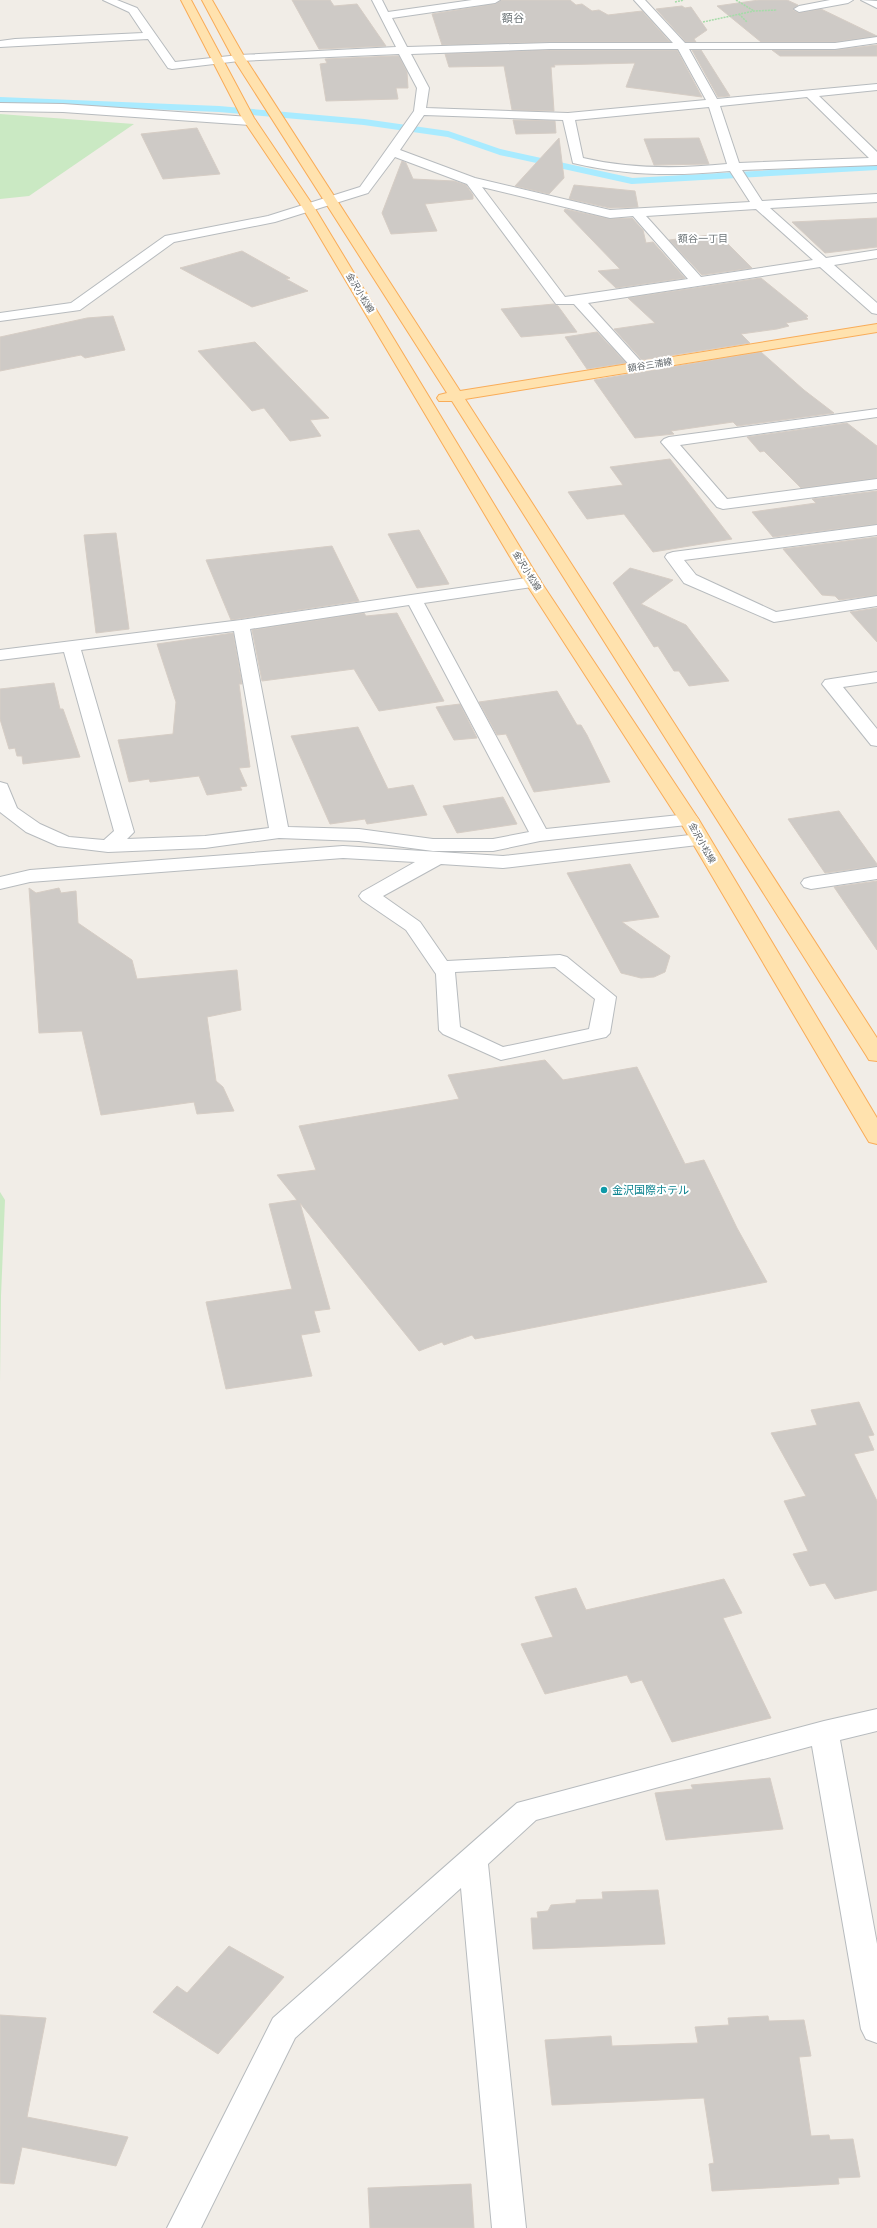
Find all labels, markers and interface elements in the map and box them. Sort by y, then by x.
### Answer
district label: 額谷 [502,10,524,25]
district label: 額谷一丁目 [678,231,728,245]
street label: 金沢小松線 [343,270,378,316]
street label: 額谷三浦線 [627,354,674,374]
street label: 金沢小松線 [510,548,545,594]
street label: 金沢小松線 [686,820,720,866]
place label: 金沢国際ホテル [612,1182,689,1197]
marker: 金沢国際ホテル [599,1185,609,1195]

